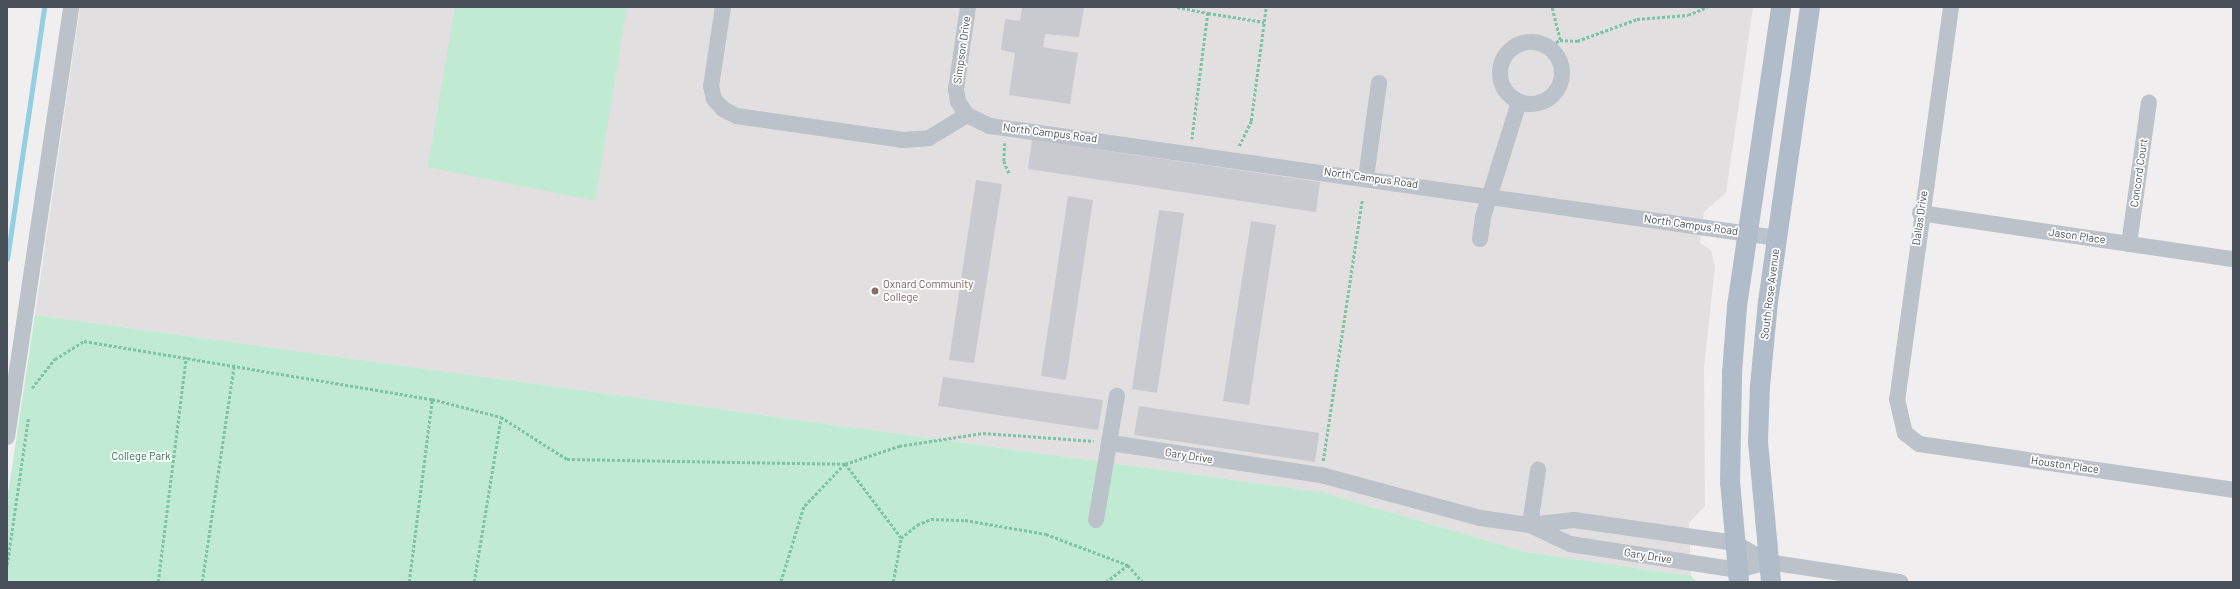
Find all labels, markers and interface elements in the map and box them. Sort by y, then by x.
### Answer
street label: Simpson Drive [951,15,973,85]
street label: North Campus Road [1002,121,1098,145]
street label: Concord Court [2128,138,2150,208]
street label: North Campus Road [1323,165,1419,191]
street label: Dallas Drive [1910,190,1930,246]
street label: North Campus Road [1643,212,1739,238]
street label: Jason Place [2048,225,2106,247]
street label: South Rose Avenue [1758,248,1782,340]
place label: Oxnard Community College [883,278,973,304]
marker: Oxnard Community College [870,286,880,296]
street label: Gary Drive [1164,446,1214,466]
park label: College Park [111,449,171,463]
street label: Houston Place [2030,454,2100,476]
street label: Gary Drive [1623,546,1673,566]

